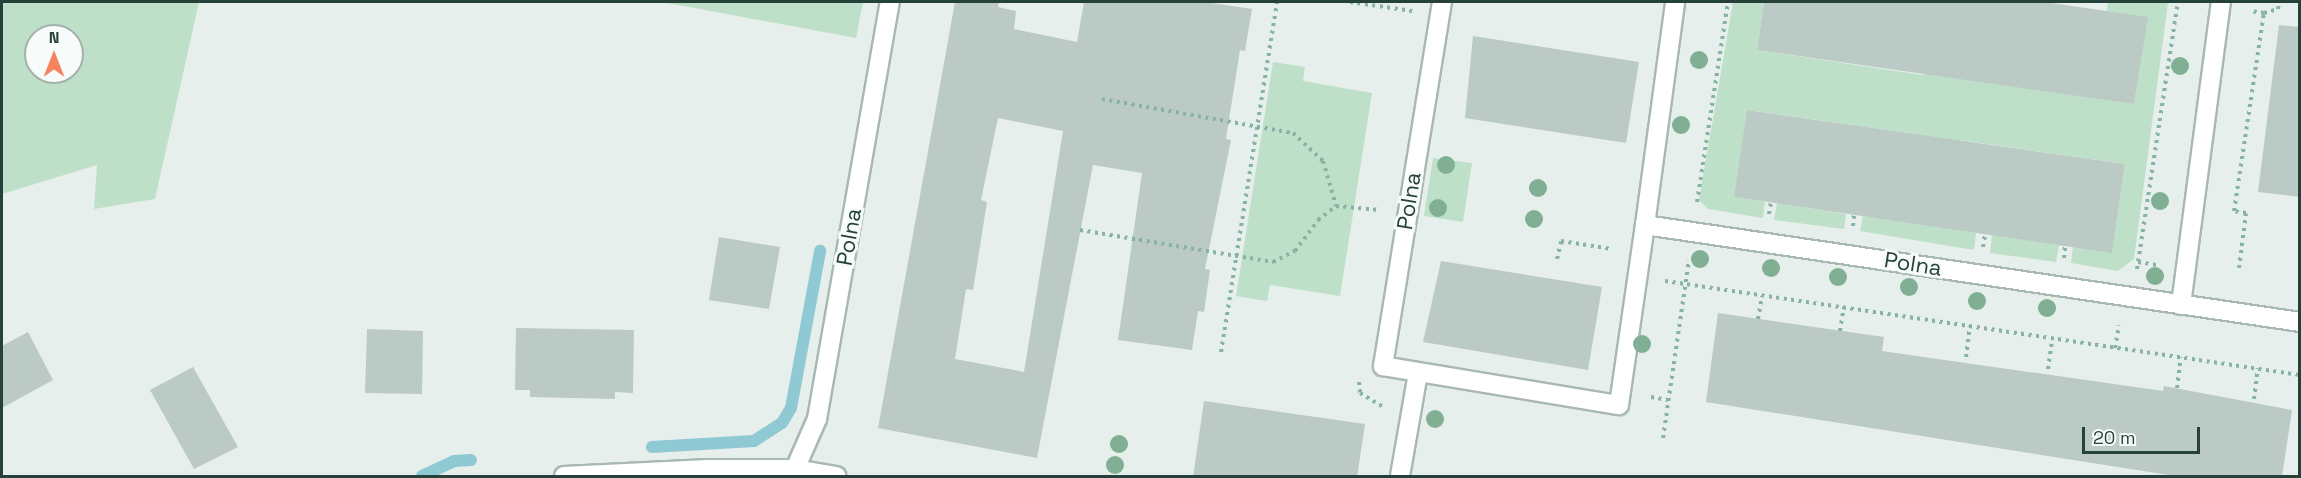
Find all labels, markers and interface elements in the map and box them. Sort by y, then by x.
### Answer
north arrow [24,24,84,84]
text: N [49,27,59,48]
street label: Polna [1391,170,1427,232]
street label: Polna [831,206,867,268]
street label: Polna [1882,246,1944,282]
scale bar [2085,415,2204,453]
text: 20 m [2093,426,2136,449]

